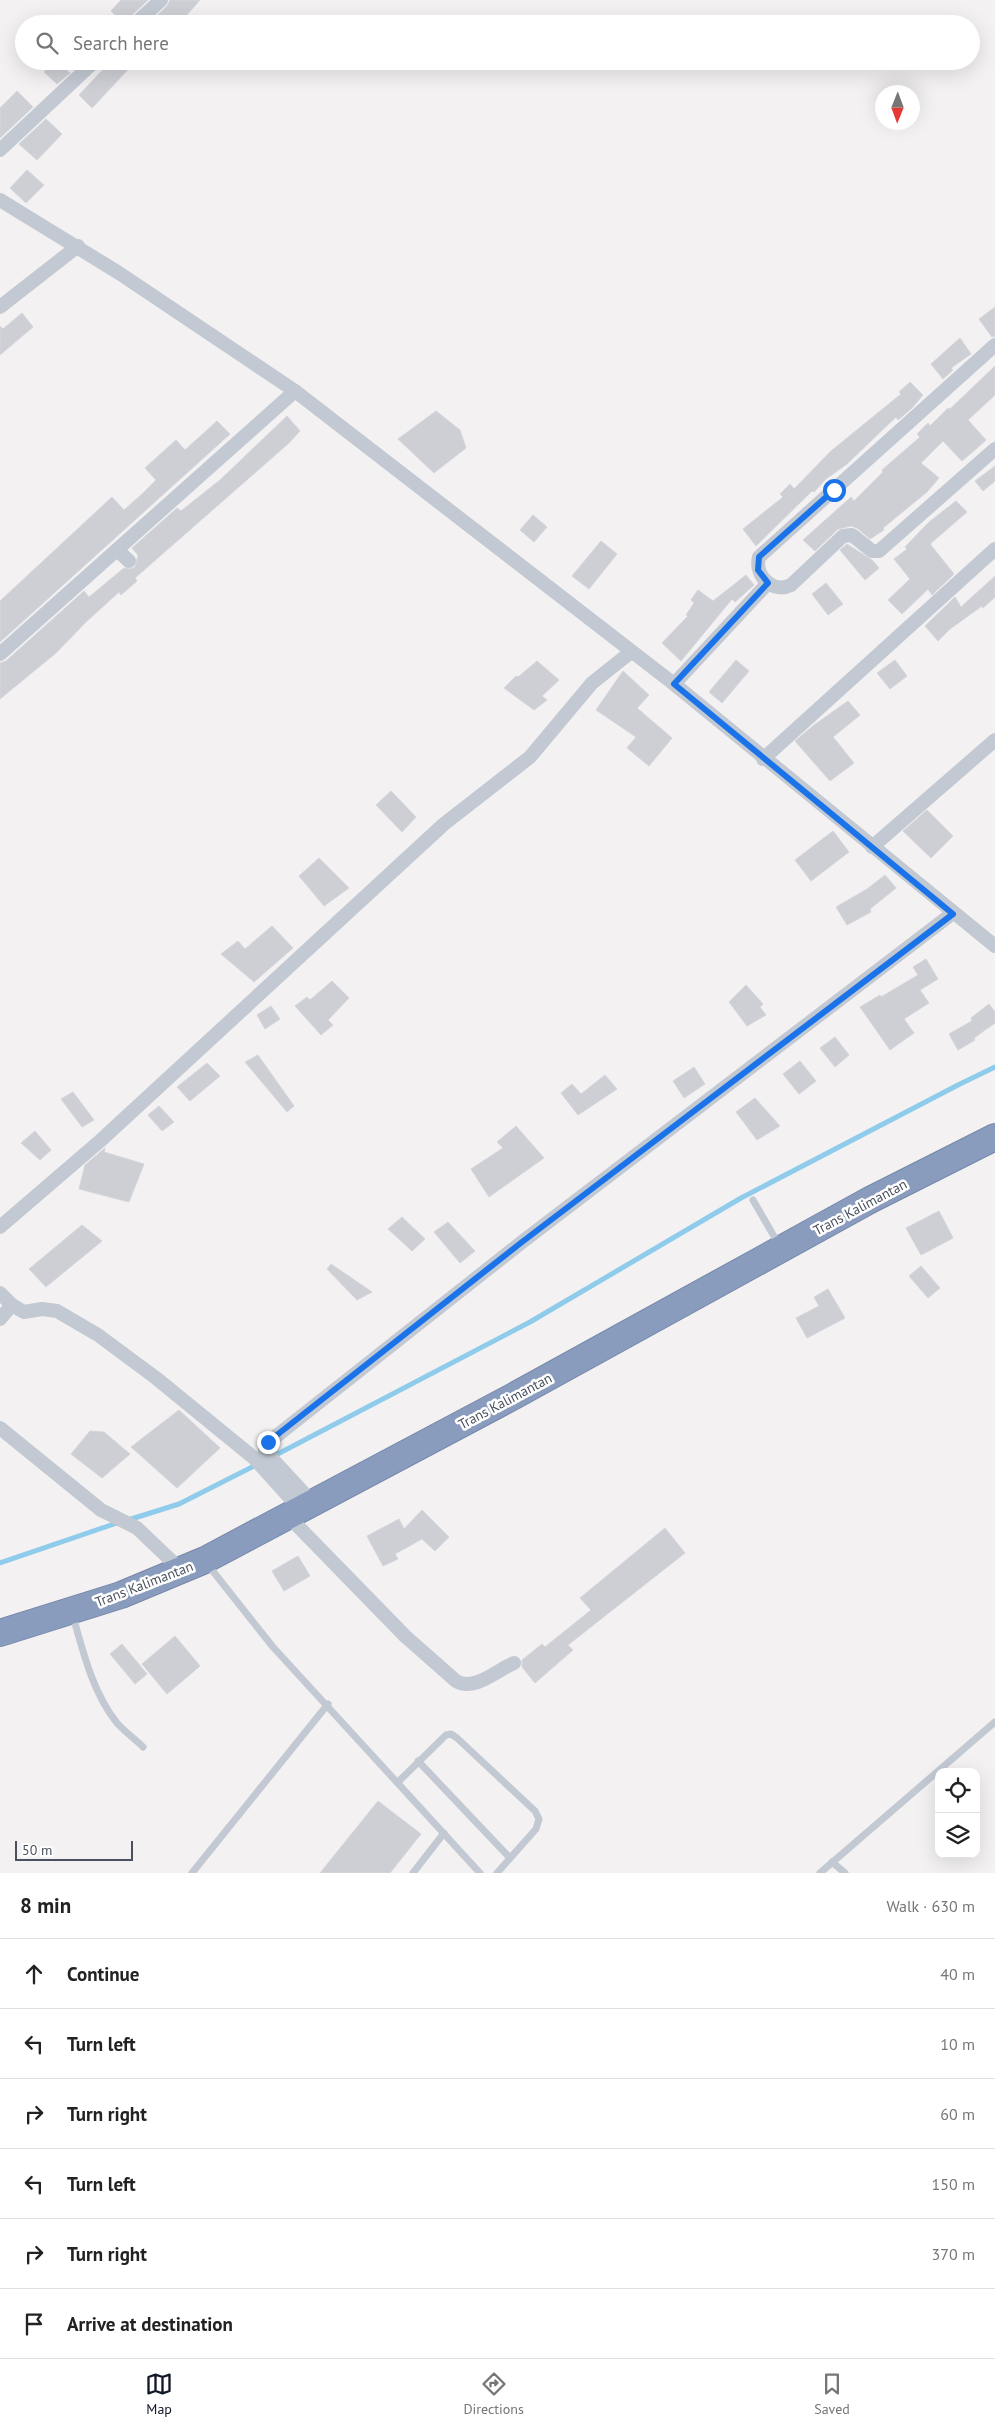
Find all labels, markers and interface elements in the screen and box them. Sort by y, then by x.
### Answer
search box [15,15,980,70]
icon: search [33,29,61,57]
text: Search here [73,31,169,55]
north arrow [875,85,920,130]
route start [823,479,846,502]
street label: Trans Kalimantan [810,1175,910,1239]
street label: Trans Kalimantan [455,1369,555,1433]
route end [257,1431,280,1454]
street label: Trans Kalimantan [92,1557,196,1611]
map controls [935,1768,980,1858]
button: locate [935,1768,980,1813]
button: layers [935,1813,980,1858]
scale bar [15,1838,132,1861]
text: 50 m [22,1841,52,1859]
text: 8 min [20,1892,71,1919]
text: Walk · 630 m [886,1896,975,1916]
icon: ahead [20,1960,48,1988]
text: Continue [67,1962,139,1986]
text: 40 m [940,1964,975,1984]
icon: left [20,2030,48,2058]
text: Turn left [67,2032,136,2056]
text: 10 m [940,2034,975,2054]
icon: right [20,2100,48,2128]
text: Turn right [67,2102,147,2126]
text: 60 m [940,2104,975,2124]
icon: left [20,2170,48,2198]
text: Turn left [67,2172,136,2196]
text: 150 m [932,2174,975,2194]
icon: right [20,2240,48,2268]
text: Turn right [67,2242,147,2266]
text: 370 m [932,2244,975,2264]
icon: arrive [20,2310,48,2338]
text: Arrive at destination [67,2312,233,2336]
tab: Map [145,2370,173,2418]
tab: Directions [463,2370,524,2418]
tab: Saved [814,2370,850,2418]

